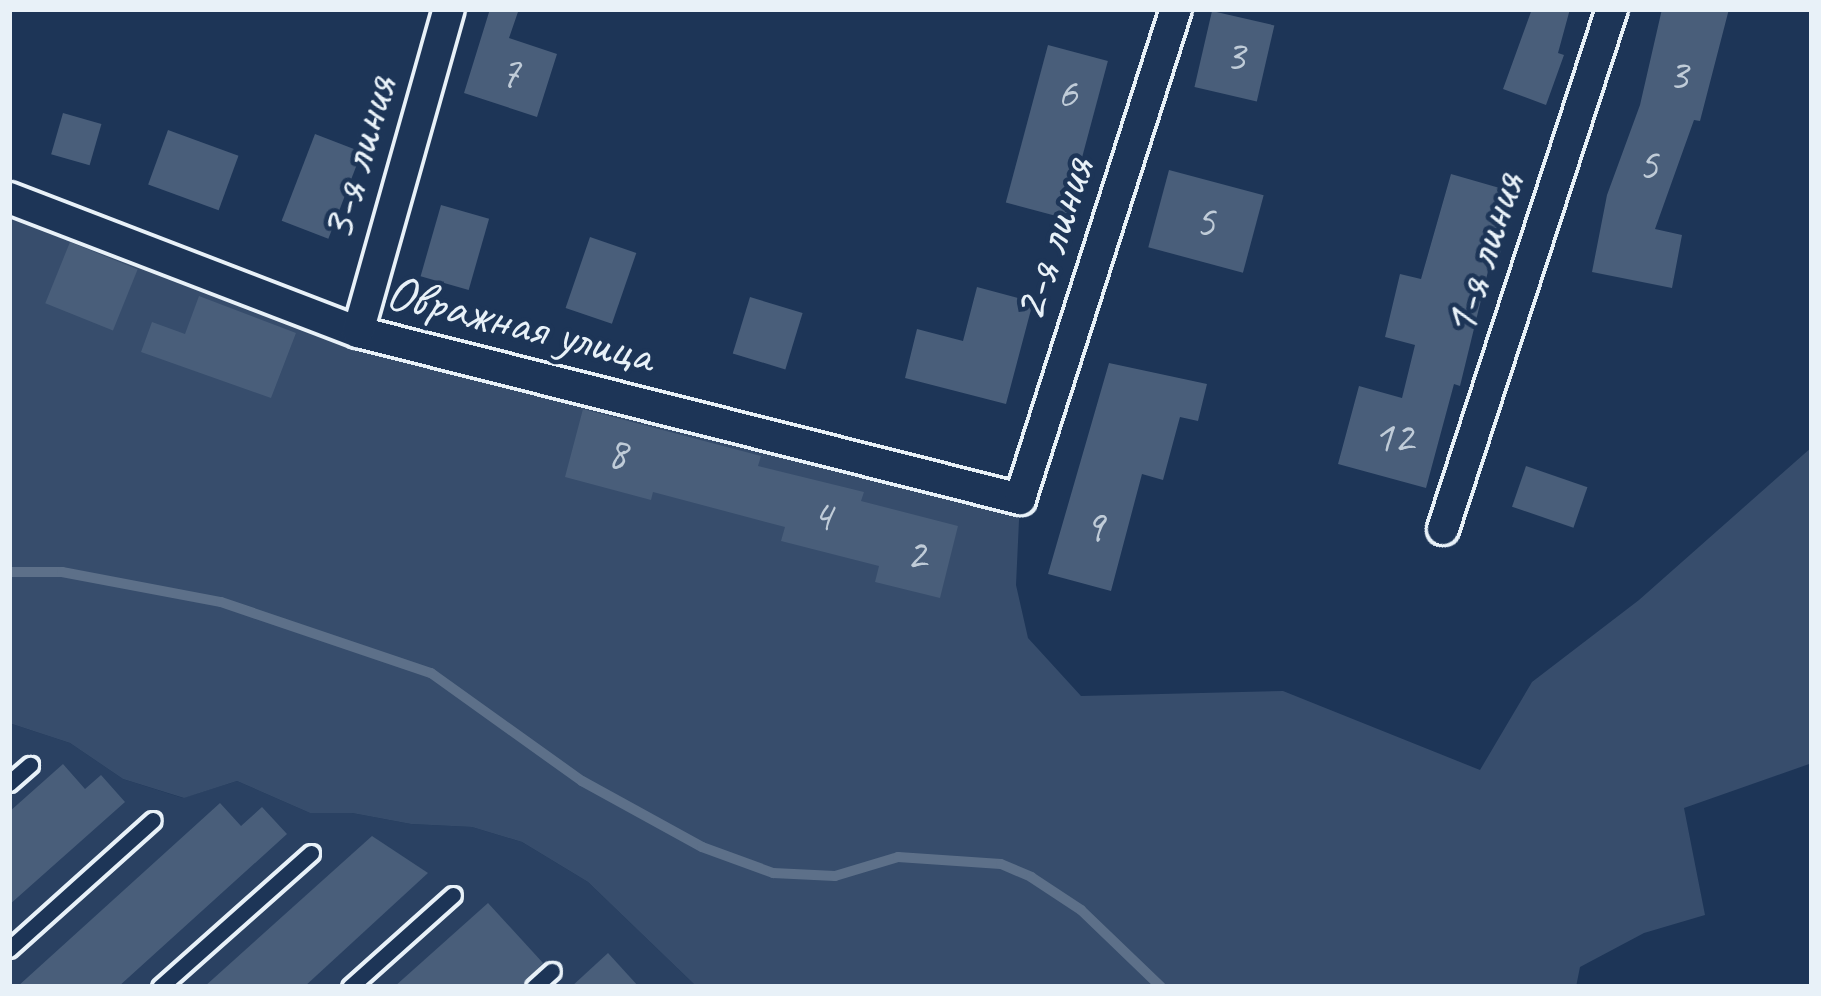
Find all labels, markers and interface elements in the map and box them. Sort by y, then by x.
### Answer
house number: 3 [1225,29,1245,83]
house number: 7 [500,46,520,100]
house number: 3 [1668,48,1688,102]
house number: 6 [1057,66,1077,120]
street label: 3-я линия [304,69,410,247]
house number: 5 [1638,138,1658,192]
street label: 2-я линия [997,150,1107,328]
street label: 1-я линия [1427,165,1537,343]
house number: 5 [1195,195,1215,249]
street label: Овражная улица [379,260,661,386]
house number: 12 [1373,410,1413,464]
house number: 8 [607,426,627,480]
house number: 4 [812,489,832,543]
house number: 9 [1084,500,1104,554]
house number: 2 [906,527,926,581]

